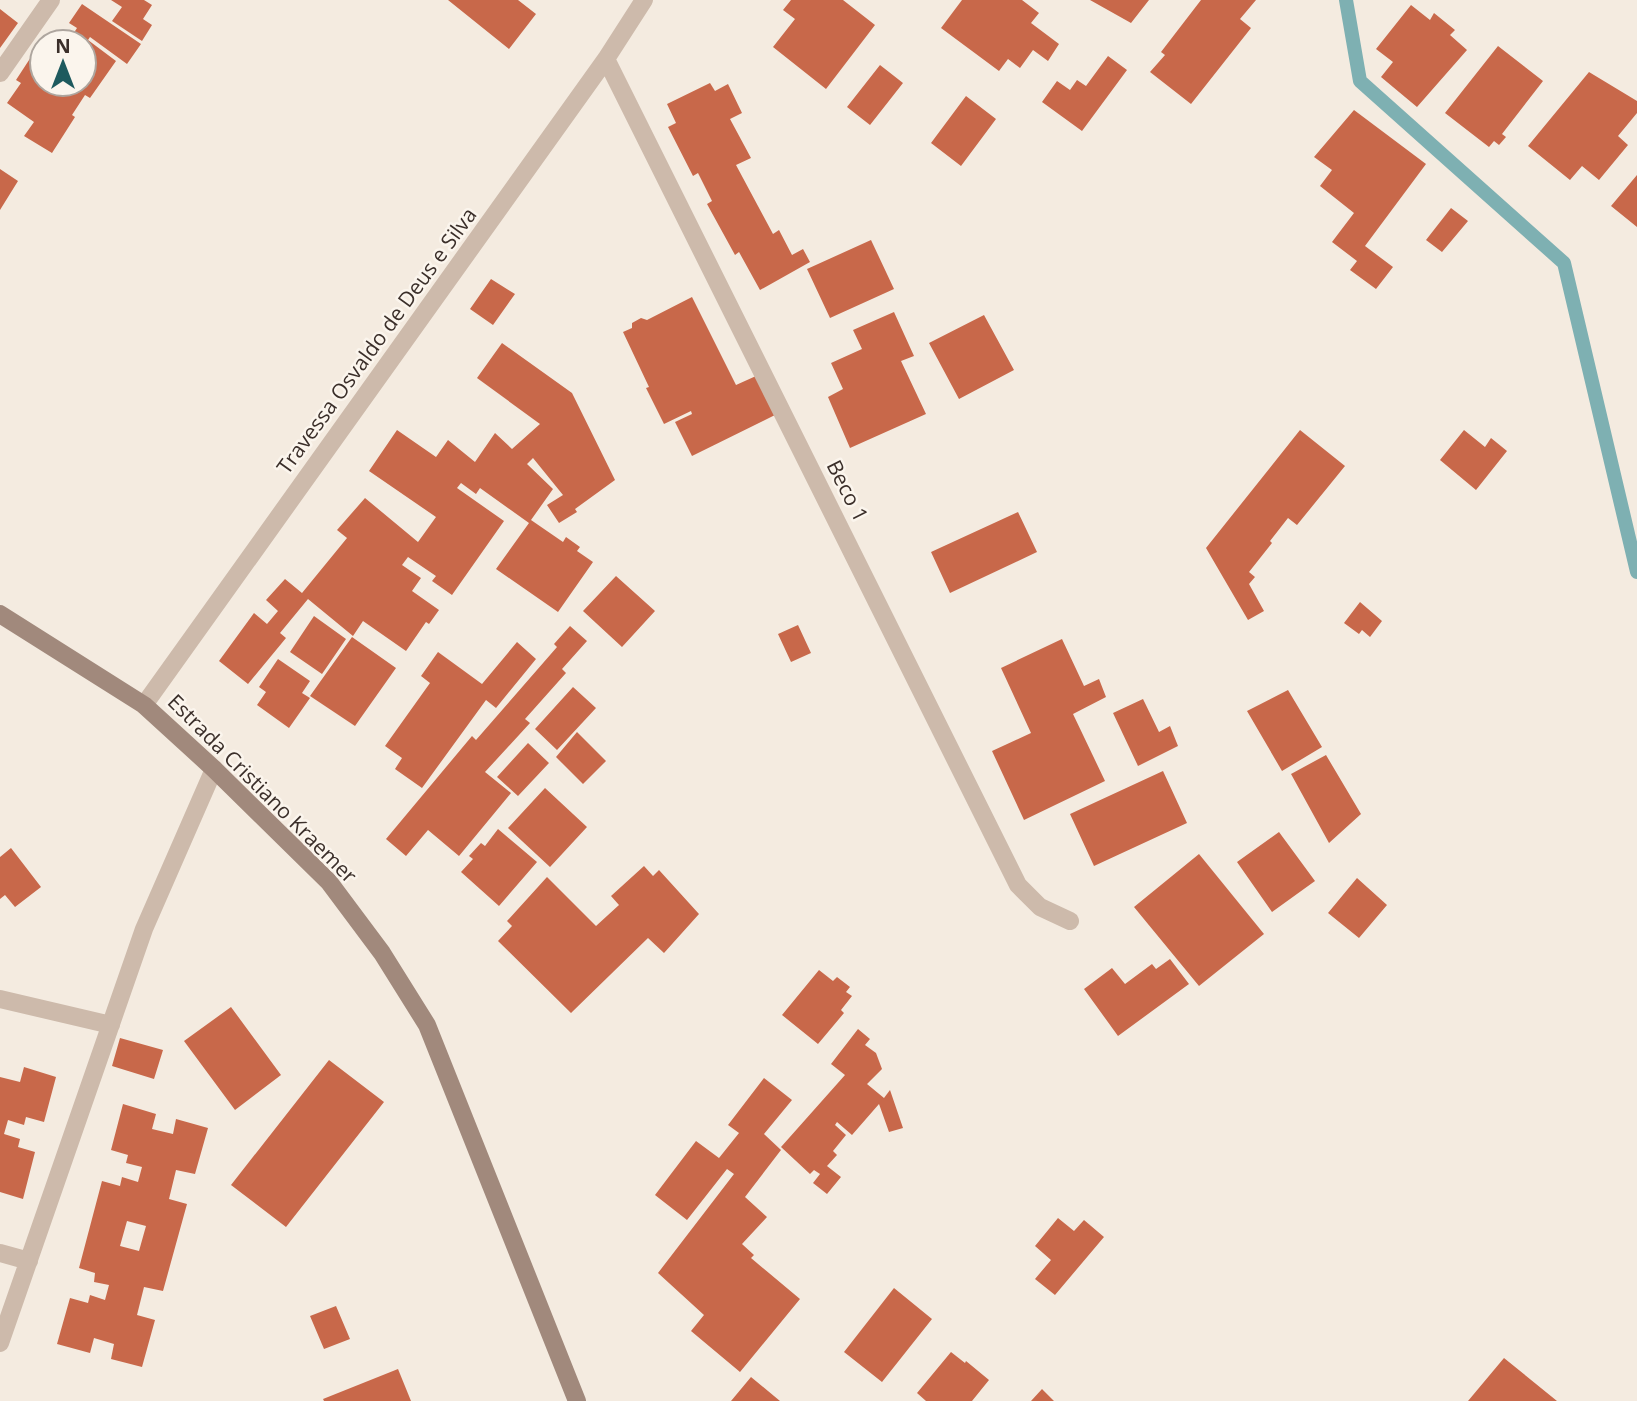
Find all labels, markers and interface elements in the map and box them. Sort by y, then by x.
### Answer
north arrow [28,28,98,98]
text: N [55,33,71,59]
street label: Travessa Osvaldo de Deus e Silva [270,202,482,479]
street label: Beco 1 [821,455,875,526]
street label: Estrada Cristiano Kraemer [162,688,364,889]

